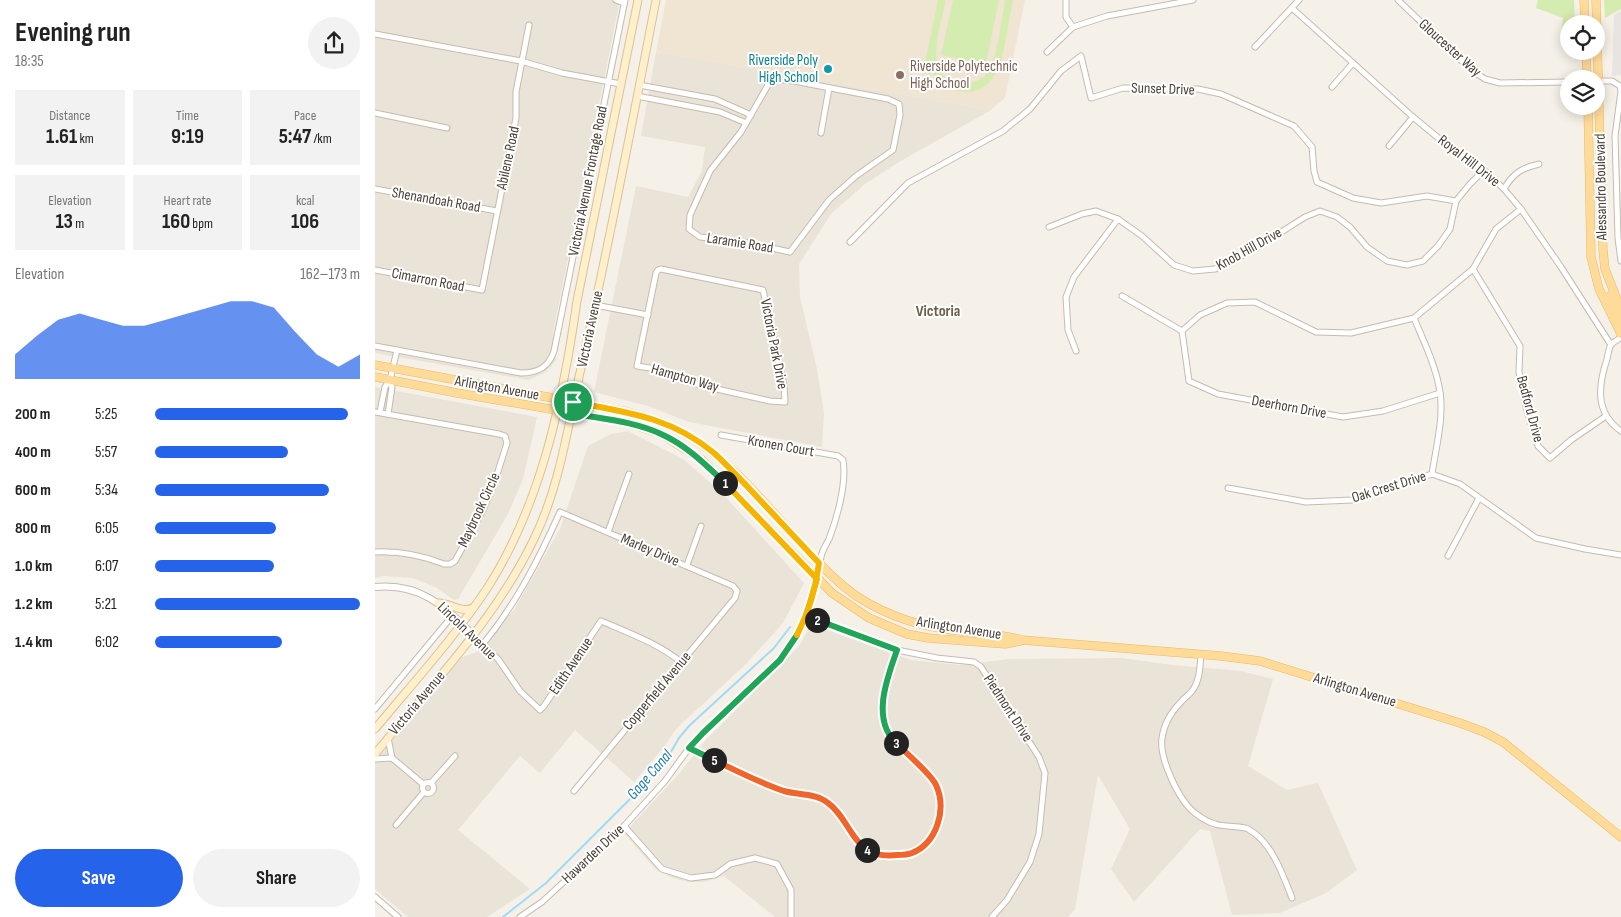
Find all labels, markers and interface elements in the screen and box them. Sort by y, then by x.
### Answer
street label: Gloucester Way [1415,15,1486,81]
map controls [1560,15,1605,115]
button: locate [1560,15,1605,60]
text: Evening run [15,16,131,49]
button: share [308,17,360,69]
place label: Riverside Poly High School [749,51,818,87]
text: 18:35 [15,52,44,71]
place label: Riverside Polytechnic High School [910,57,1018,93]
marker: Riverside Poly High School [822,63,834,75]
marker: Riverside Polytechnic High School [894,69,906,81]
button: layers [1560,70,1605,115]
street label: Sunset Drive [1131,78,1195,100]
street label: Victoria Avenue Frontage Road [564,104,612,258]
text: Distance [49,107,90,124]
text: Time [176,107,199,124]
text: Pace [294,107,316,124]
text: 1.61 [46,124,77,149]
text: 9:19 [171,124,204,149]
text: 5:47 [279,124,311,149]
street label: Abilene Road [492,125,524,192]
text: km [77,130,94,147]
text: /km [311,130,332,147]
street label: Royal Hill Drive [1434,131,1504,191]
street label: Alessandro Boulevard [1591,134,1611,241]
street label: Shenandoah Road [390,183,482,217]
text: Elevation [48,192,91,209]
text: Heart rate [164,192,211,209]
text: kcal [296,192,314,209]
text: 13 [55,209,73,234]
text: 160 [162,209,190,234]
text: 106 [291,209,319,234]
text: m [73,215,84,232]
text: bpm [190,215,213,232]
street label: Knob Hill Drive [1213,223,1285,275]
street label: Laramie Road [705,228,775,258]
street label: Cimarron Road [390,264,466,296]
text: Elevation [15,265,64,284]
text: 162–173 m [300,265,360,284]
street label: Victoria Avenue [573,289,607,369]
street label: Victoria Park Drive [756,297,792,391]
district label: Victoria [916,302,960,321]
street label: Hampton Way [649,359,721,397]
street label: Arlington Avenue [452,371,541,405]
street label: Bedford Drive [1512,374,1548,444]
pin [552,381,594,423]
icon: arrive [559,388,587,416]
street label: Deerhorn Drive [1250,391,1328,423]
text: 200 m [15,405,50,424]
text: 5:25 [95,405,117,424]
street label: Kronen Court [746,431,816,461]
text: 400 m [15,443,51,462]
text: 5:57 [95,443,117,462]
street label: Oak Crest Drive [1349,467,1429,507]
street label: Maybrook Circle [453,470,505,550]
pin: 1 [713,470,737,496]
text: 1 [723,475,728,492]
text: 600 m [15,481,51,500]
text: 5:34 [95,481,118,500]
text: 800 m [15,519,51,538]
text: 6:05 [95,519,119,538]
street label: Marley Drive [618,529,682,571]
text: 1.0 km [15,557,52,576]
text: 6:07 [95,557,119,576]
text: 1.2 km [15,595,53,614]
text: 5:21 [95,595,117,614]
street label: Lincoln Avenue [433,598,501,664]
pin: 2 [805,608,829,632]
text: 2 [814,612,821,629]
street label: Arlington Avenue [914,612,1003,644]
text: 1.4 km [15,633,53,652]
text: 6:02 [95,633,119,652]
street label: Edith Avenue [545,634,597,698]
street label: Copperfield Avenue [619,648,695,734]
street label: Victoria Avenue [385,667,449,739]
street label: Arlington Avenue [1310,668,1399,712]
street label: Piedmont Drive [979,671,1037,745]
pin: 3 [883,730,909,756]
text: 3 [893,735,900,752]
water label: Gage Canal [623,745,677,804]
pin: 5 [701,748,727,772]
text: 5 [711,752,718,769]
street label: Hawarden Drive [558,820,628,888]
pin: 4 [855,838,879,862]
text: 4 [864,842,871,859]
button: Save [15,849,183,907]
button: Share [193,849,360,907]

